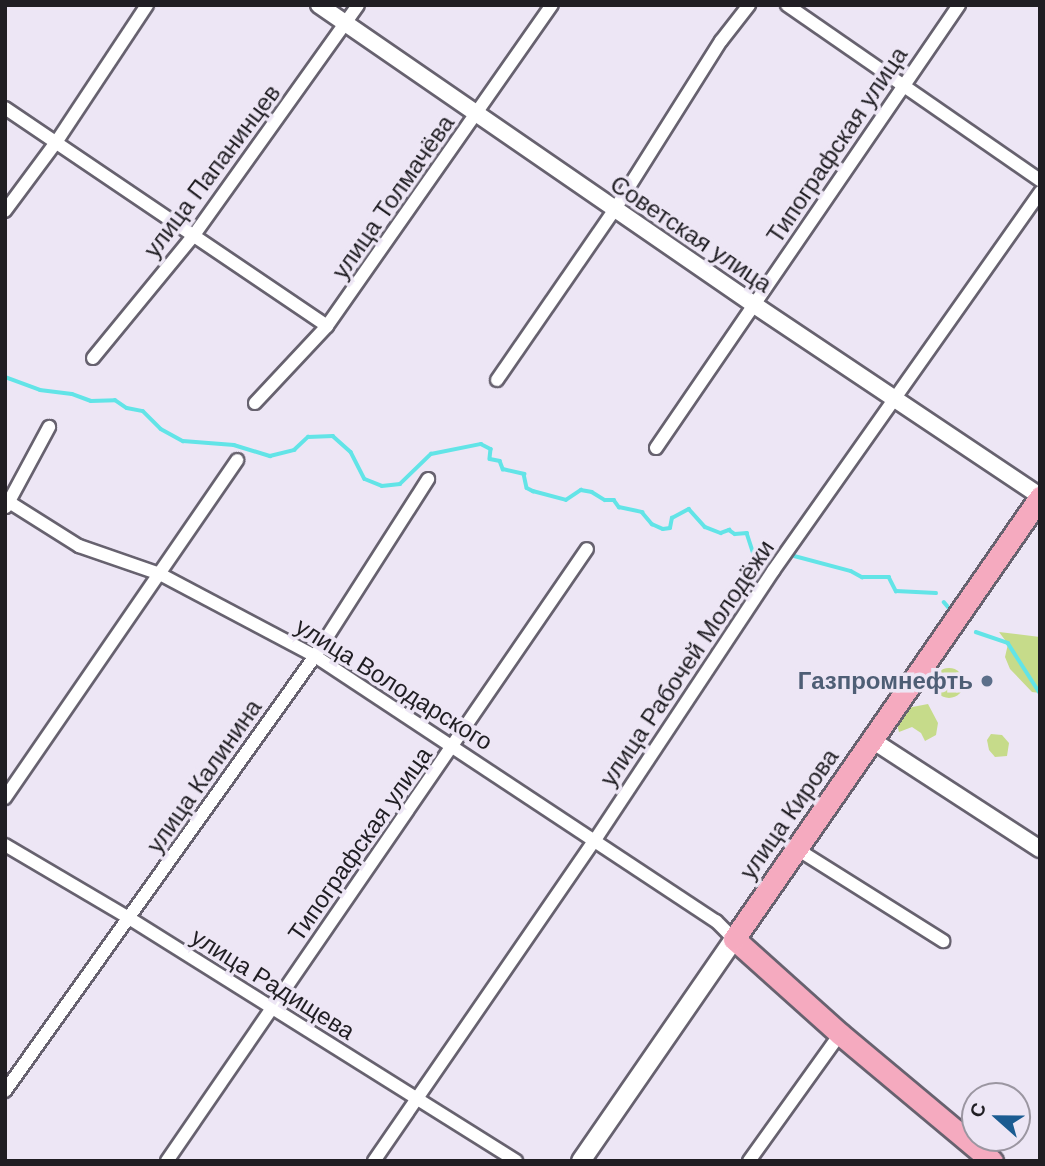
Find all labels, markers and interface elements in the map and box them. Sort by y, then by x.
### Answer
street label: Типографская улица [761,41,913,249]
street label: улица Папанинцев [138,79,286,263]
street label: улица Толмачёва [326,110,460,284]
street label: Советская улица [605,169,777,299]
street label: улица Рабочей Молодёжи [594,534,780,792]
street label: улица Володарского [290,612,498,756]
place label: Газпромнефть [798,667,973,695]
marker: Газпромнефть [979,673,995,689]
street label: улица Калинина [140,694,268,858]
street label: Типографская улица [282,741,438,947]
street label: улица Кирова [733,743,845,885]
street label: улица Радищева [186,922,360,1046]
north arrow [961,1082,1031,1152]
text: С [966,1100,990,1120]

